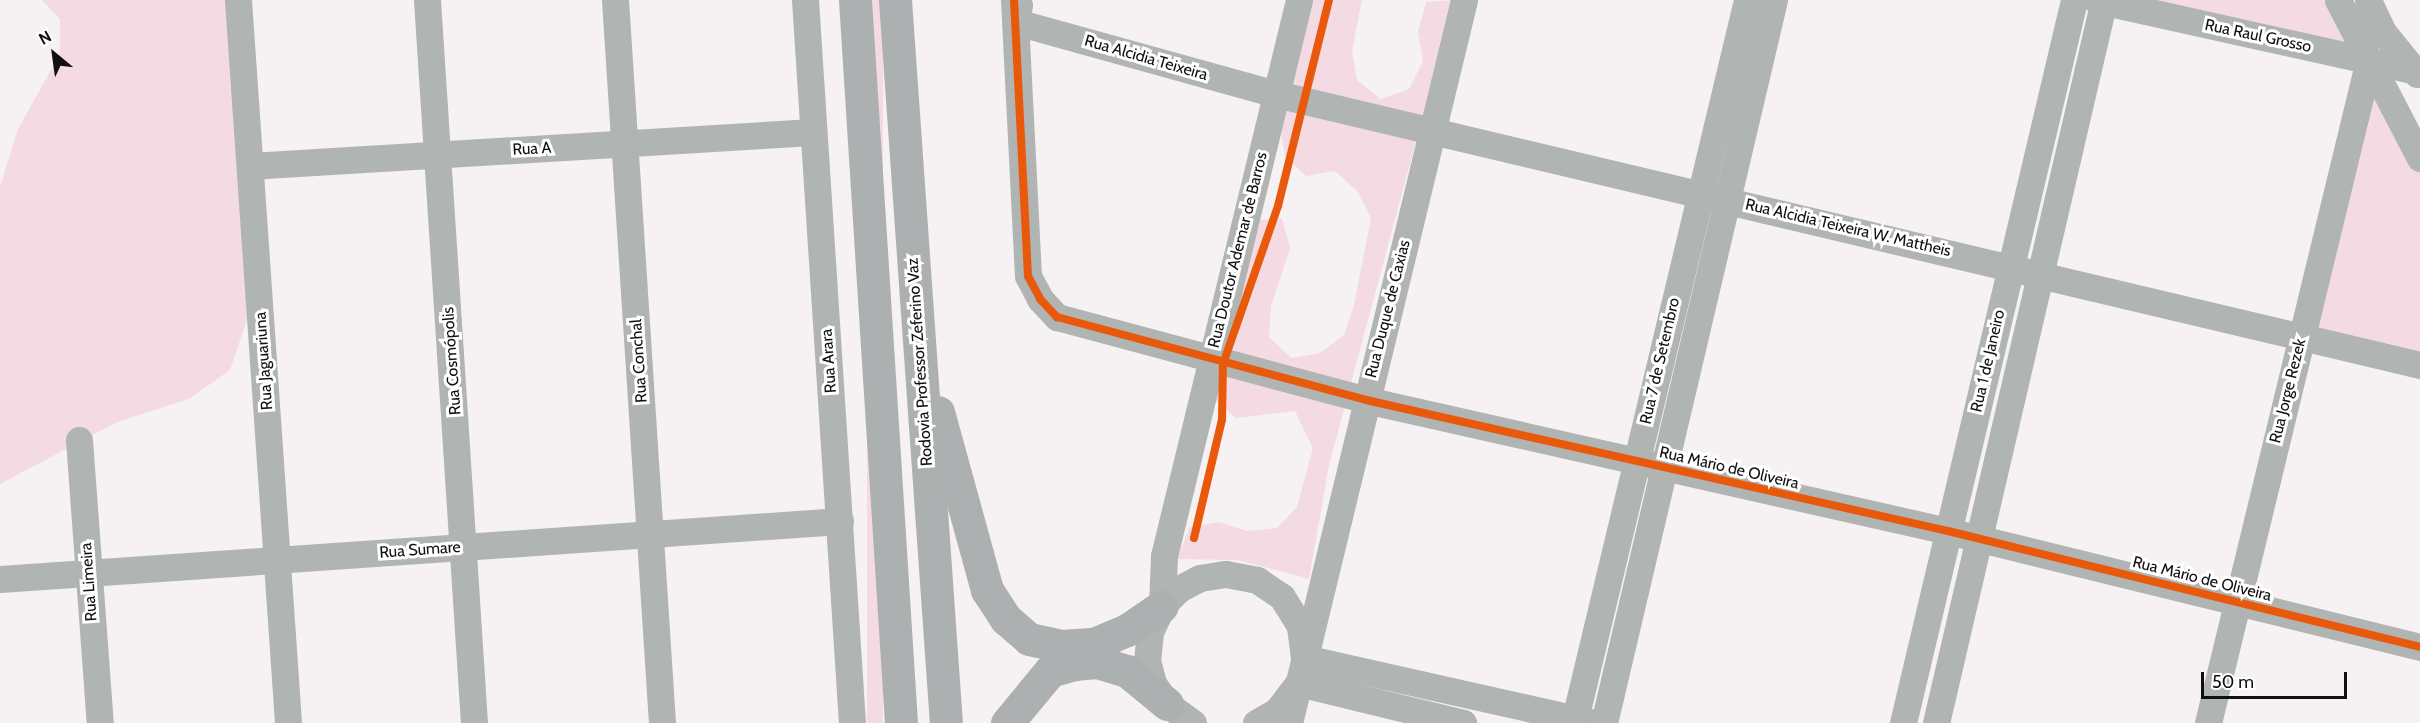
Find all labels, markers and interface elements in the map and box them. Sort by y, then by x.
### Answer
street label: Rua Raul Grosso [2203,15,2313,57]
north arrow [24,24,84,84]
text: N [35,27,55,49]
street label: Rua Alcidia Teixeira [1082,31,1210,85]
street label: Rua A [512,138,552,160]
street label: Rua Doutor Ademar de Barros [1204,150,1272,350]
street label: Rua Alcidia Teixeira W. Mattheis [1743,195,1953,261]
street label: Rua Duque de Caxias [1362,238,1414,380]
street label: Rodovia Professor Zeferino Vaz [903,257,937,467]
street label: Rua 7 de Setembro [1636,296,1684,426]
street label: Rua Cosmópolis [439,306,465,416]
street label: Rua 1 de Janeiro [1967,308,2009,414]
street label: Rua Jaguariuna [251,311,277,411]
street label: Rua Conchal [626,318,652,404]
street label: Rua Arara [817,328,841,394]
street label: Rua Jorge Rezek [2266,337,2310,445]
street label: Rua Mário de Oliveira [1657,443,1801,493]
street label: Rua Sumare [379,538,461,562]
street label: Rua Limeira [77,542,101,622]
street label: Rua Mário de Oliveira [2131,552,2273,606]
scale bar [2204,660,2350,698]
text: 50 m [2212,671,2254,693]

